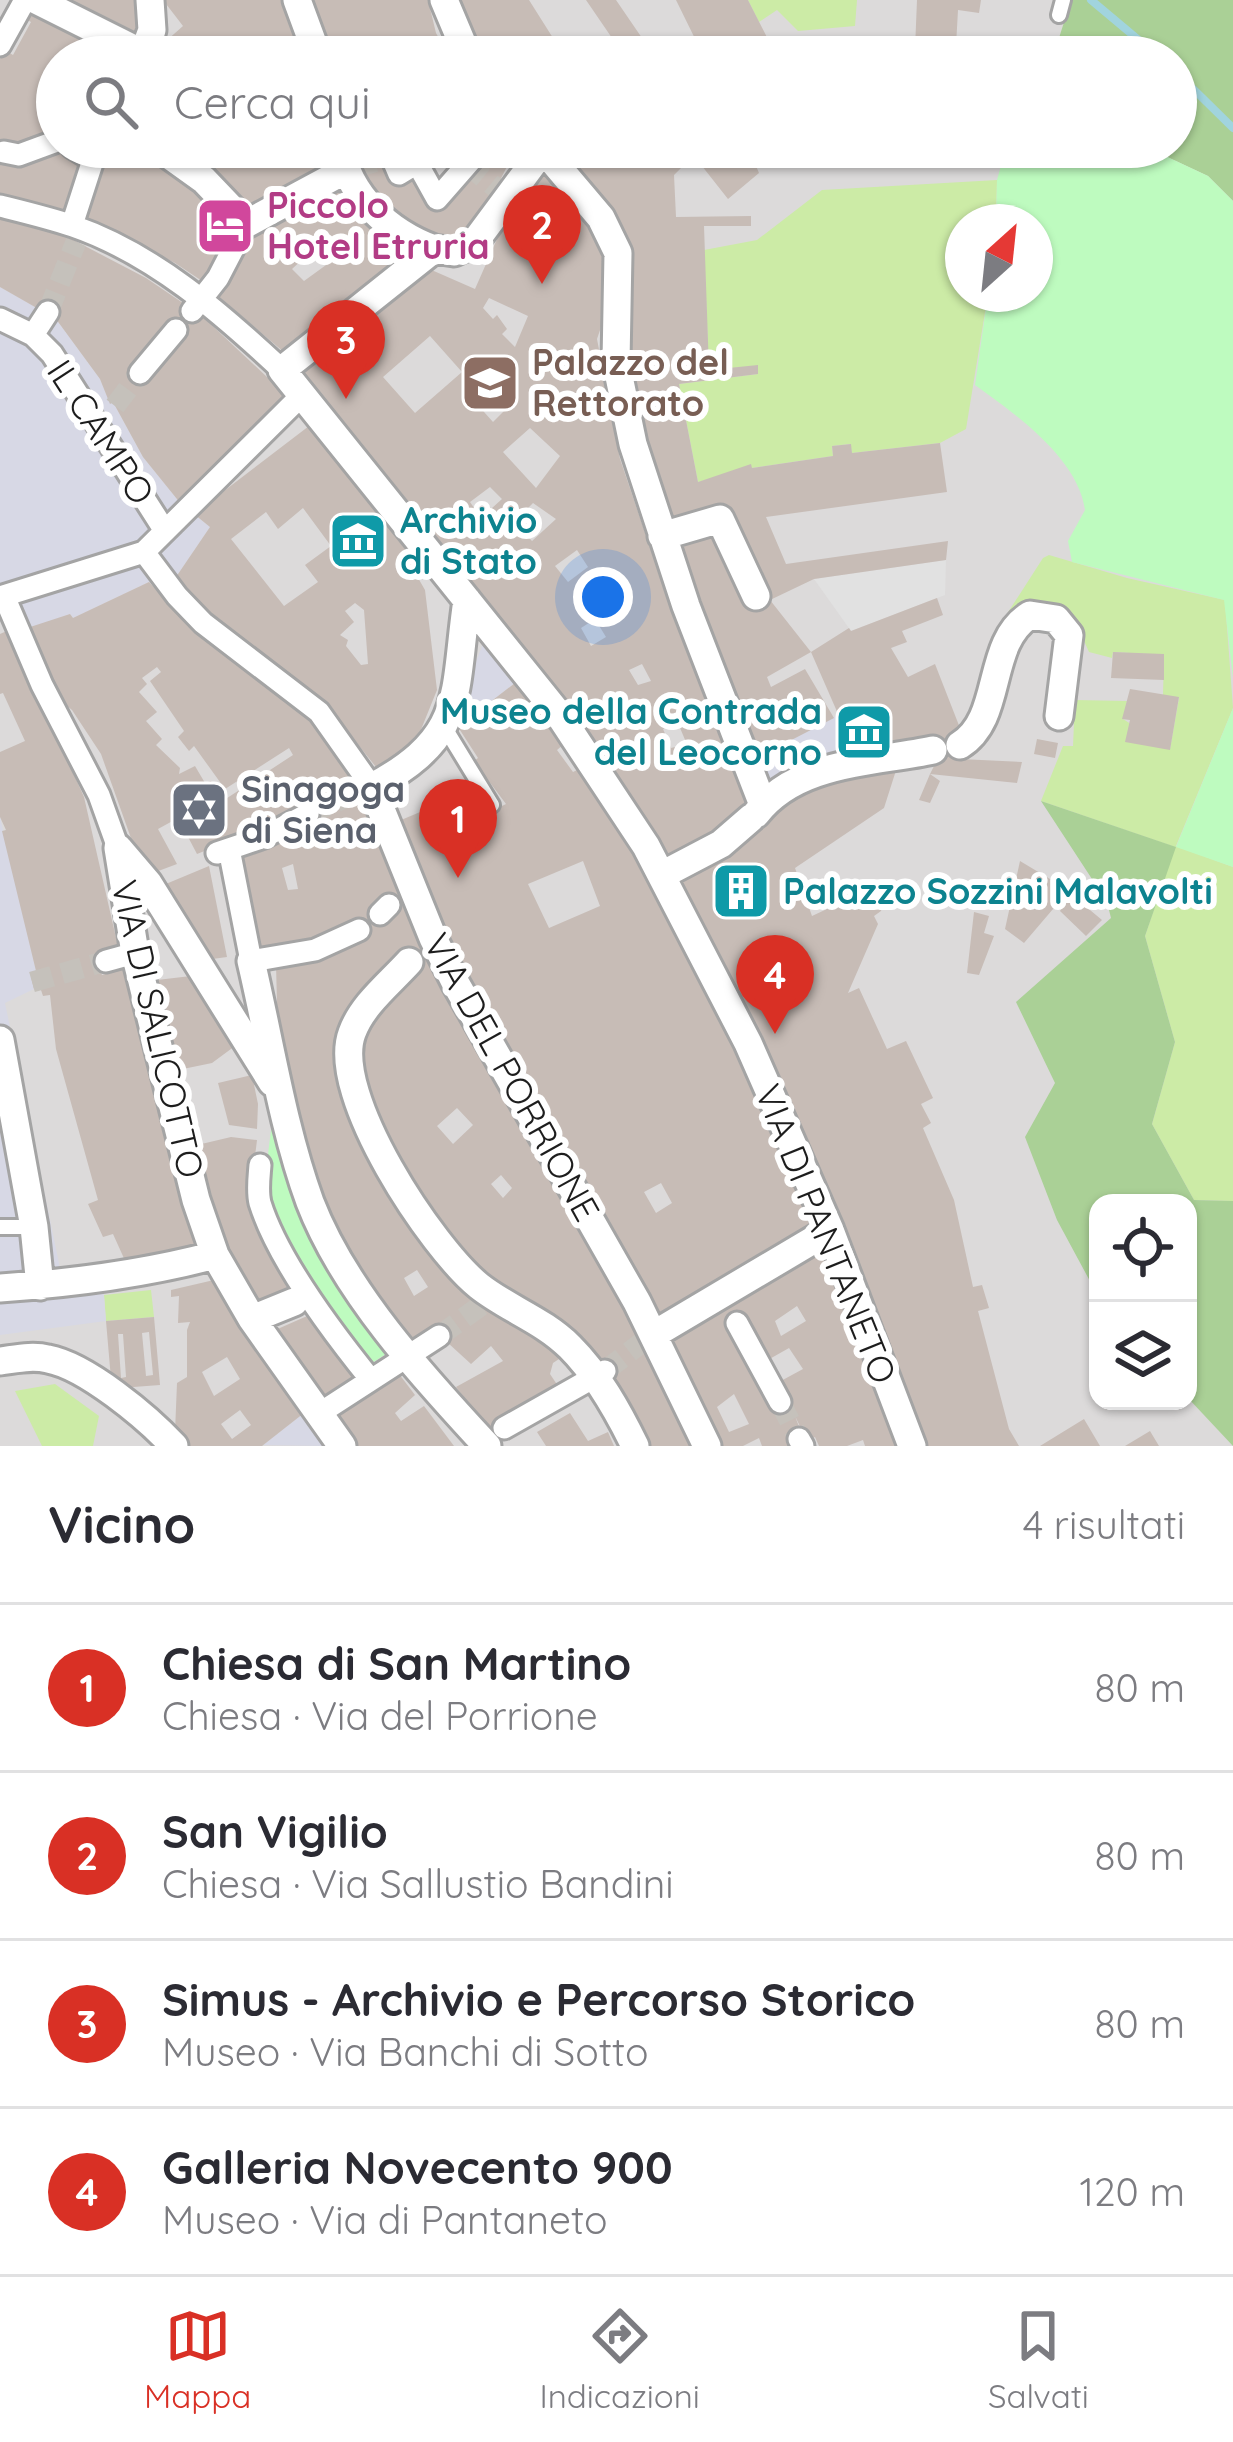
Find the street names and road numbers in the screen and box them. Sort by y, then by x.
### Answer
street label: IL CAMPO [38,351,165,513]
street label: VIA DI SALICOTTO [102,876,215,1182]
street label: VIA DEL PORRIONE [415,925,610,1228]
street label: VIA DI PANTANETO [746,1078,907,1390]

